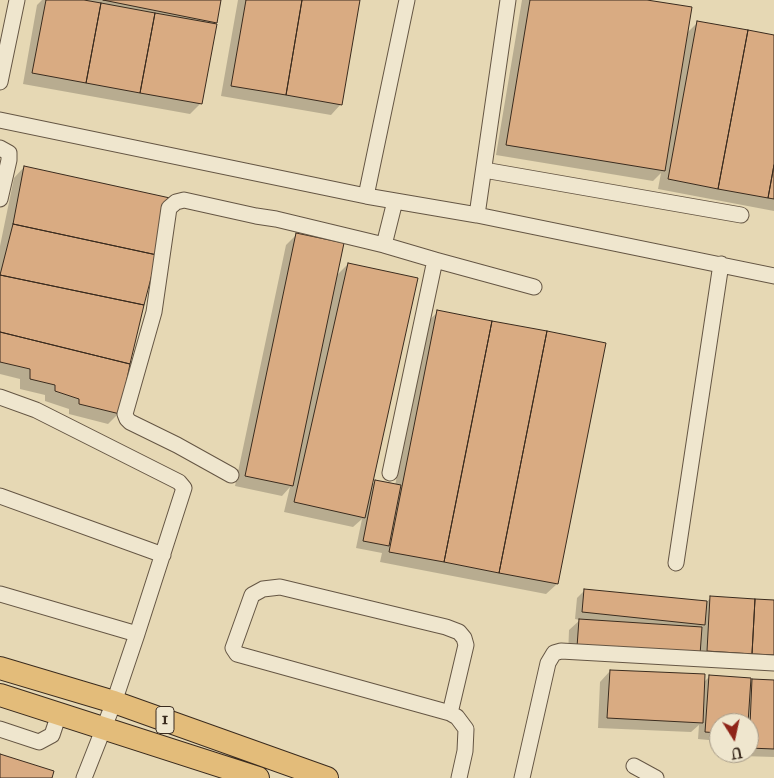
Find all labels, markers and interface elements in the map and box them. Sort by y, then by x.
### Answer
road number: 1 [156,706,174,734]
north arrow [709,713,759,763]
text: U [730,743,743,762]

